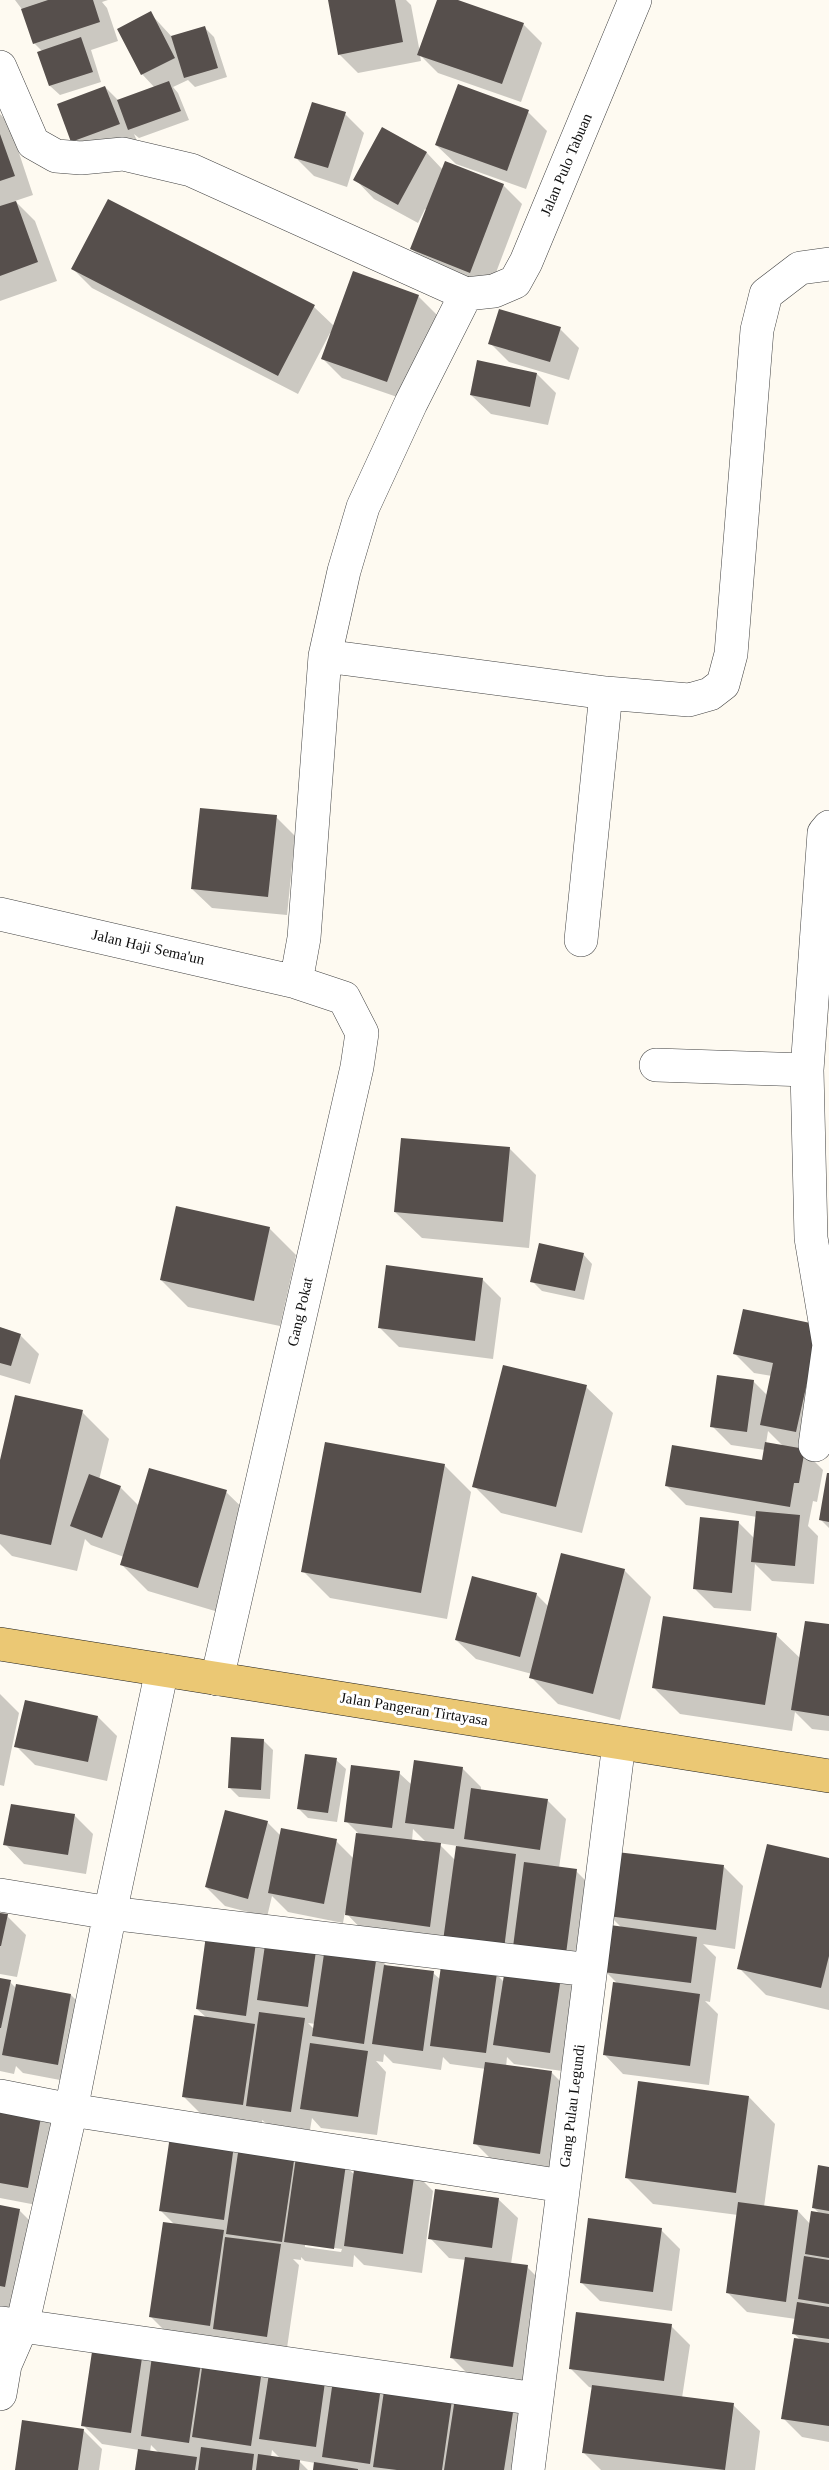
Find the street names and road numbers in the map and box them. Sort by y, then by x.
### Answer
street label: Jalan Pulo Tabuan [537,111,597,219]
street label: Jalan Haji Sema'un [90,926,206,970]
street label: Gang Pokat [284,1276,318,1348]
street label: Jalan Pangeran Tirtayasa [339,1689,489,1731]
street label: Gang Pulau Legundi [557,2043,589,2169]

